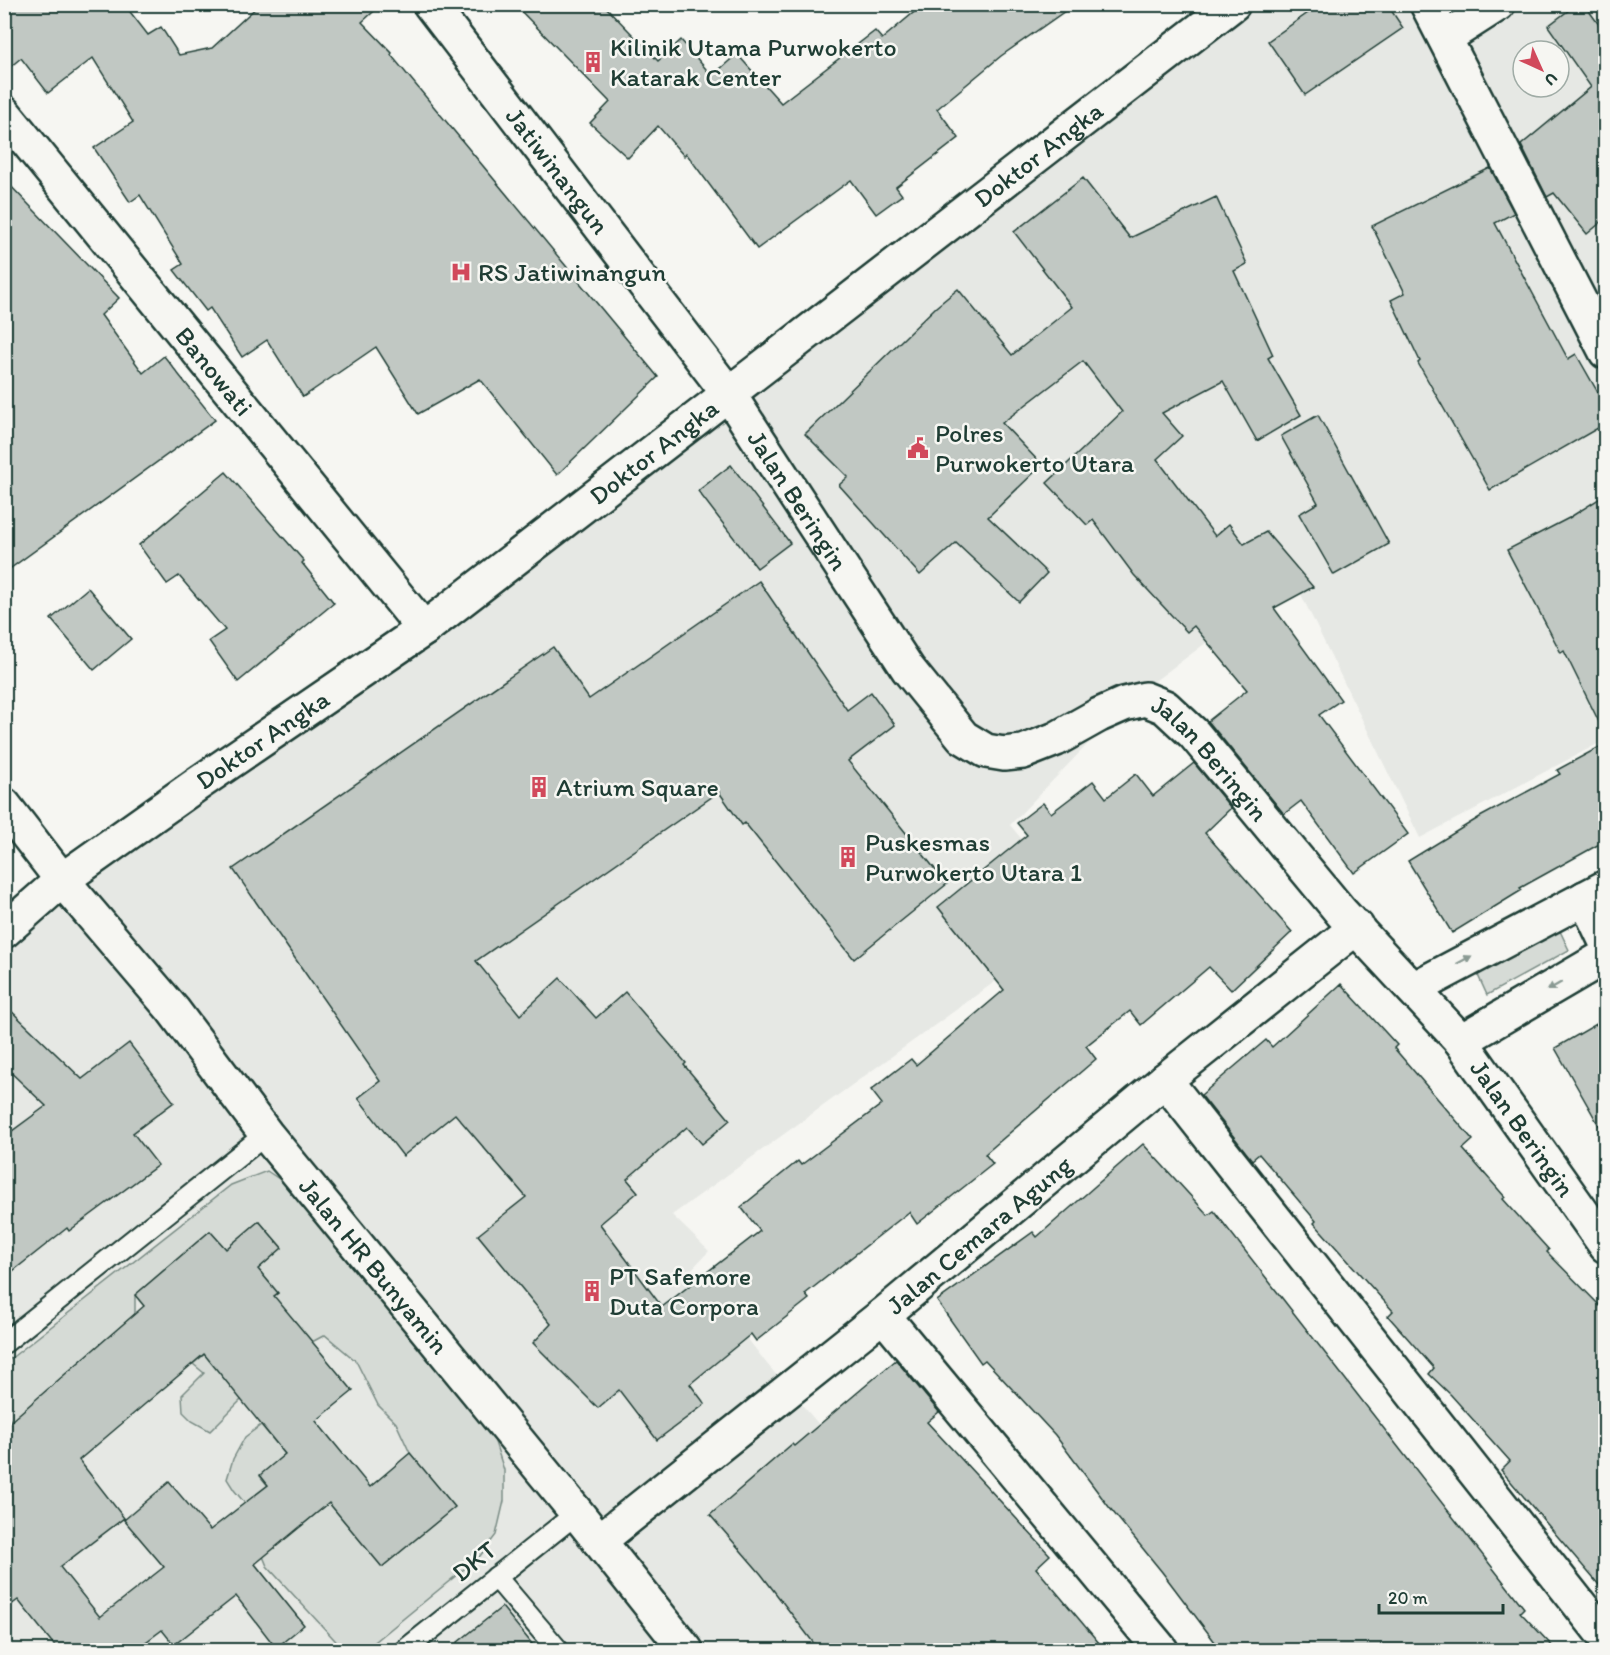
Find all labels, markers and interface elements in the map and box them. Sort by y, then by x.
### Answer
place label: Kilinik Utama Purwokerto Katarak Center [610,31,897,93]
north arrow [1511,39,1571,99]
building icon: Kilinik Utama Purwokerto Katarak Center [581,50,605,74]
text: U [1541,69,1562,90]
street label: Doktor Angka [967,94,1110,214]
street label: Jatiwinangun [499,101,617,241]
place label: RS Jatiwinangun [478,256,666,288]
hospital icon: RS Jatiwinangun [449,260,473,284]
street label: Banowati [168,320,260,422]
street label: Doktor Angka [583,391,725,512]
place label: Polres Purwokerto Utara [935,417,1135,479]
street label: Jalan Beringin [741,424,855,577]
public building icon: Polres Purwokerto Utara [906,436,930,460]
street label: Doktor Angka [190,682,336,796]
street label: Jalan Beringin [1147,687,1276,828]
place label: Atrium Square [556,771,719,803]
building icon: Atrium Square [527,775,551,799]
place label: Puskesmas Purwokerto Utara 1 [865,826,1082,888]
building icon: Puskesmas Purwokerto Utara 1 [836,845,860,869]
one-way arrow [1456,955,1473,965]
one-way arrow [1546,981,1563,991]
street label: Jalan Beringin [1463,1053,1582,1203]
street label: Jalan Cemara Agung [880,1148,1079,1321]
street label: Jalan HR Bunyamin [292,1171,456,1361]
place label: PT Safemore Duta Corpora [609,1260,759,1322]
building icon: PT Safemore Duta Corpora [580,1279,604,1303]
street label: DKT [445,1533,503,1589]
scale bar [1379,1577,1504,1615]
text: 20 m [1388,1587,1428,1609]

